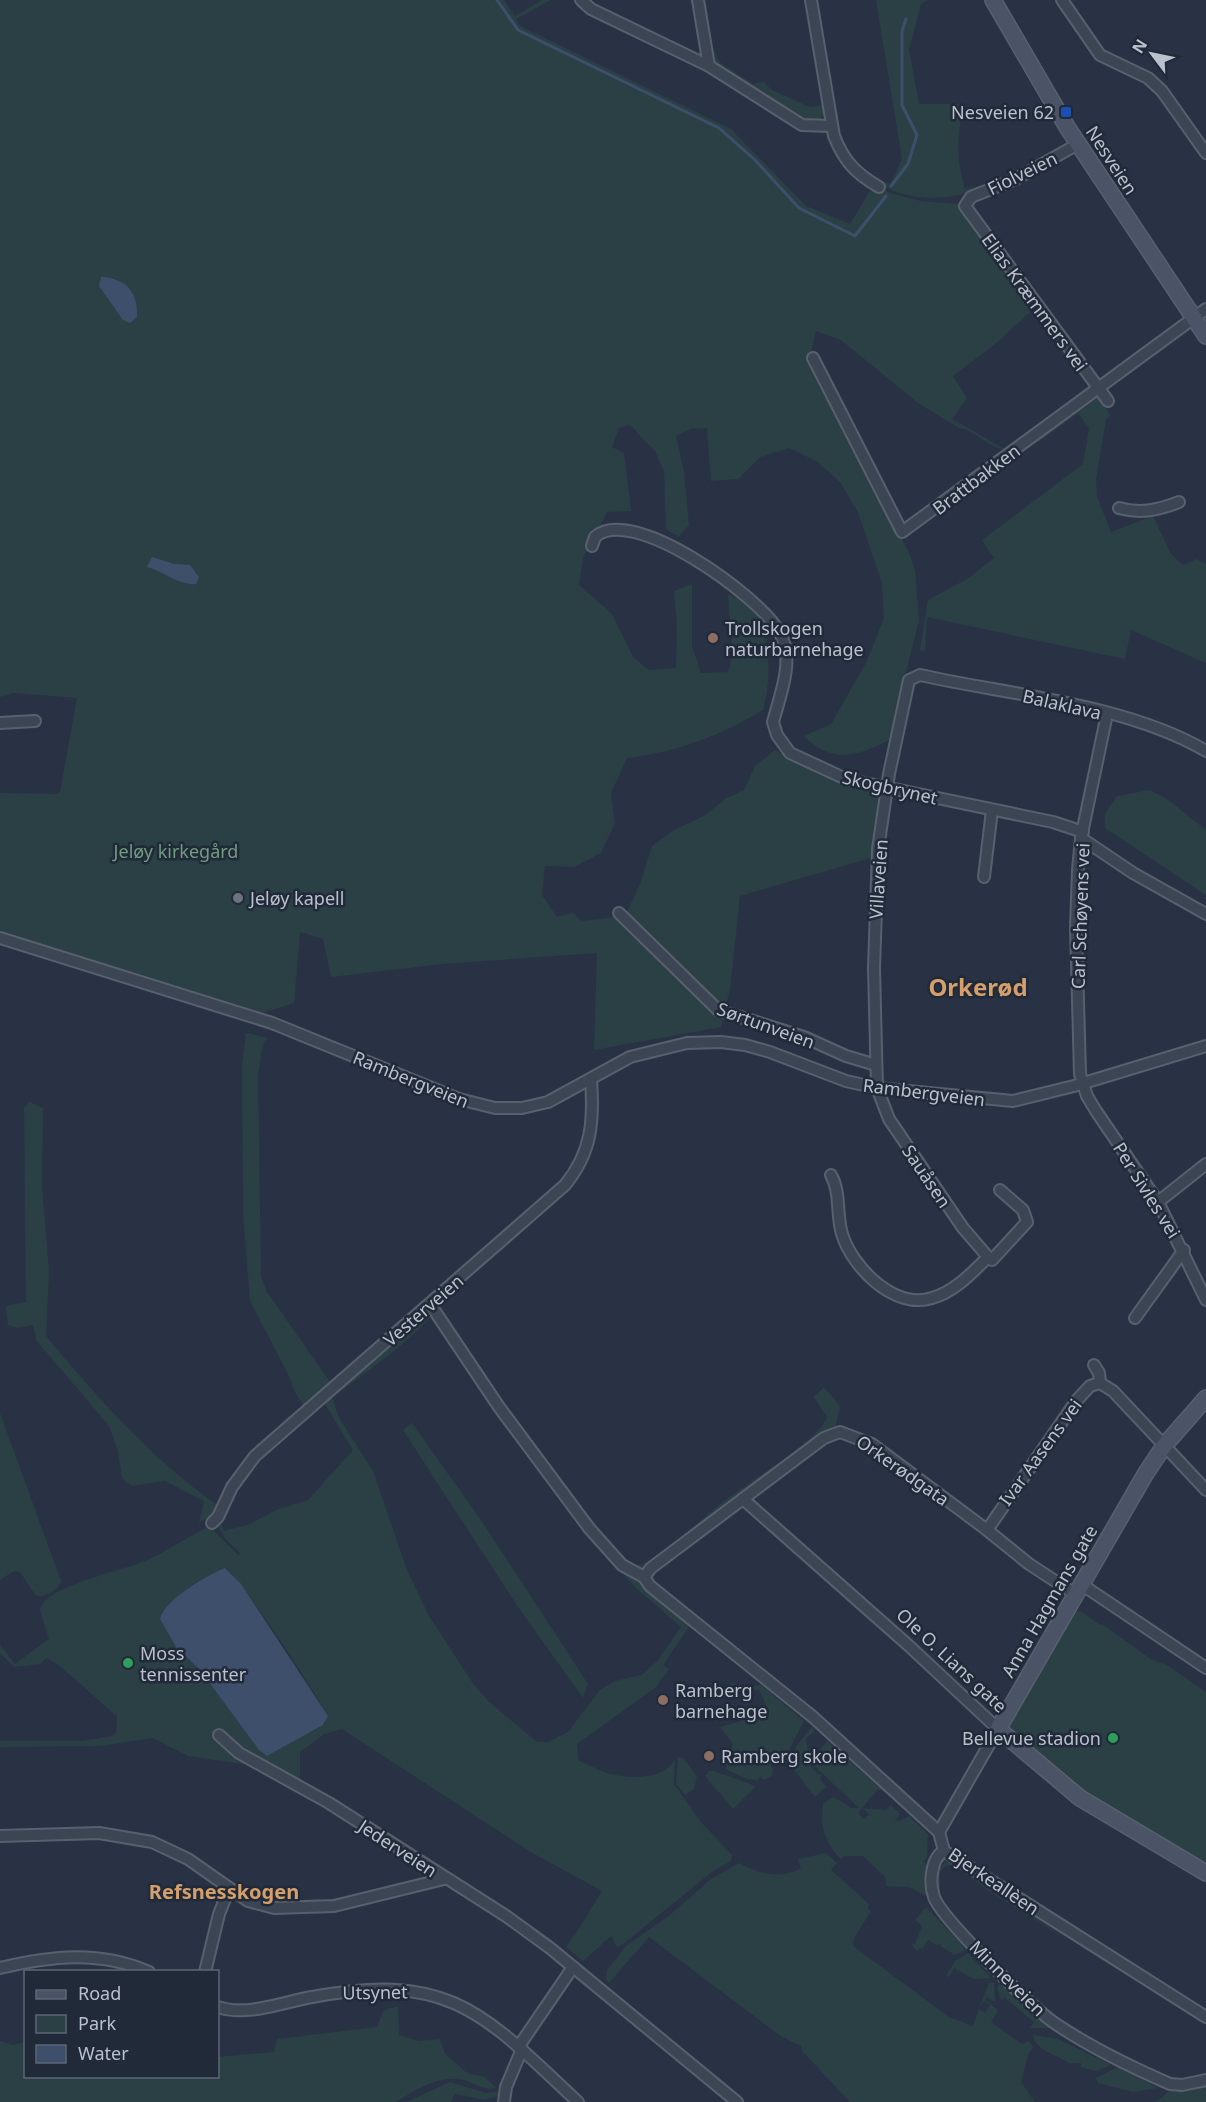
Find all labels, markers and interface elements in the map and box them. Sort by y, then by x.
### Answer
north arrow [1122,24,1182,84]
text: N [1127,35,1152,57]
place label: Nesveien 62 [951,100,1054,124]
marker: Nesveien 62 [1059,105,1073,119]
street label: Nesveien [1081,121,1143,199]
street label: Fiolveien [983,146,1061,200]
street label: Elias Kræmmers vei [977,228,1093,376]
street label: Brattbakken [927,438,1025,520]
place label: Trollskogen naturbarnehage [725,616,864,661]
marker: Trollskogen naturbarnehage [706,631,720,645]
street label: Balaklava [1020,683,1104,725]
street label: Skogbrynet [840,764,940,810]
street label: Villaveien [863,838,893,920]
park label: Jeløy kirkegård [112,839,238,863]
street label: Carl Schøyens vei [1065,843,1095,989]
place label: Jeløy kapell [248,886,344,910]
marker: Jeløy kapell [231,891,245,905]
district label: Orkerød [928,970,1028,1003]
street label: Sørtunveien [714,996,818,1054]
street label: Rambergveien [350,1045,472,1113]
street label: Rambergveien [862,1073,986,1111]
street label: Per Sivles vei [1108,1137,1186,1243]
street label: Sauåsen [897,1140,957,1212]
street label: Vesterveien [378,1269,468,1351]
street label: Ivar Aasens vei [993,1394,1087,1510]
street label: Orkerødgata [852,1429,954,1511]
street label: Anna Hagmans gate [996,1520,1102,1682]
street label: Ole O. Lians gate [892,1603,1012,1717]
place label: Moss tennissenter [140,1641,247,1686]
marker: Moss tennissenter [121,1656,135,1670]
place label: Ramberg barnehage [675,1678,767,1723]
marker: Ramberg barnehage [656,1693,670,1707]
place label: Bellevue stadion [962,1726,1101,1750]
marker: Bellevue stadion [1106,1731,1120,1745]
place label: Ramberg skole [721,1744,847,1768]
marker: Ramberg skole [702,1749,716,1763]
street label: Jederveien [352,1813,442,1882]
street label: Bjerkeallèen [944,1842,1044,1920]
district label: Refsnesskogen [149,1878,299,1905]
street label: Minneveien [965,1935,1051,2021]
legend [24,1970,219,2078]
street label: Utsynet [342,1979,408,2005]
text: Road [78,1981,121,2005]
text: Park [78,2011,116,2035]
text: Water [78,2041,129,2065]

